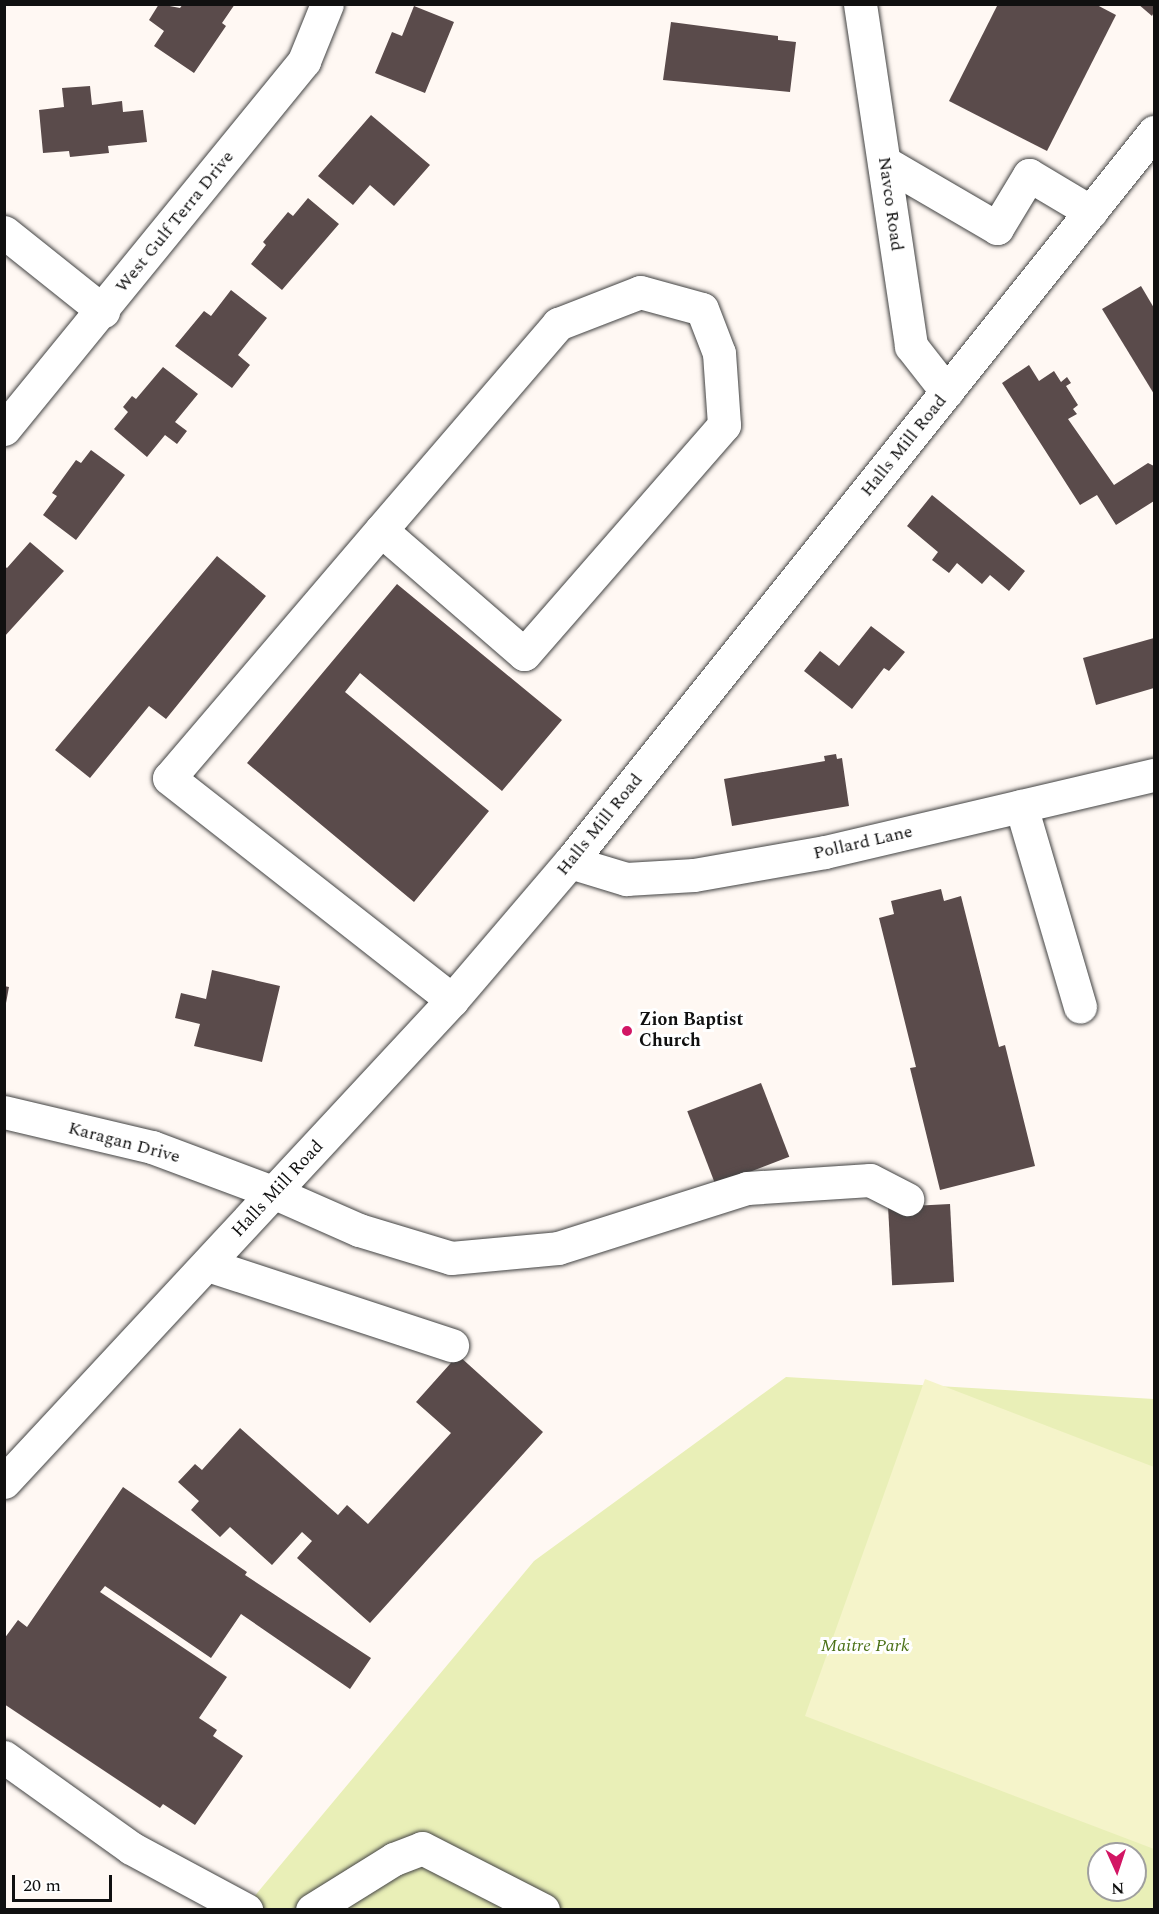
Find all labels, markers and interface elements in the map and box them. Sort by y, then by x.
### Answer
street label: West Gulf Terra Drive [111,147,239,297]
street label: Navco Road [873,155,907,253]
street label: Halls Mill Road [856,391,952,501]
street label: Halls Mill Road [552,770,648,880]
street label: Pollard Lane [811,821,915,865]
place label: Zion Baptist Church [639,1010,744,1052]
marker: Zion Baptist Church [620,1024,634,1038]
street label: Karagan Drive [66,1118,182,1168]
street label: Halls Mill Road [228,1136,328,1242]
park label: Maitre Park [821,1635,909,1657]
north arrow [1087,1842,1147,1902]
scale bar [15,1863,116,1901]
text: 20 m [23,1872,61,1899]
text: N [1111,1876,1125,1900]

